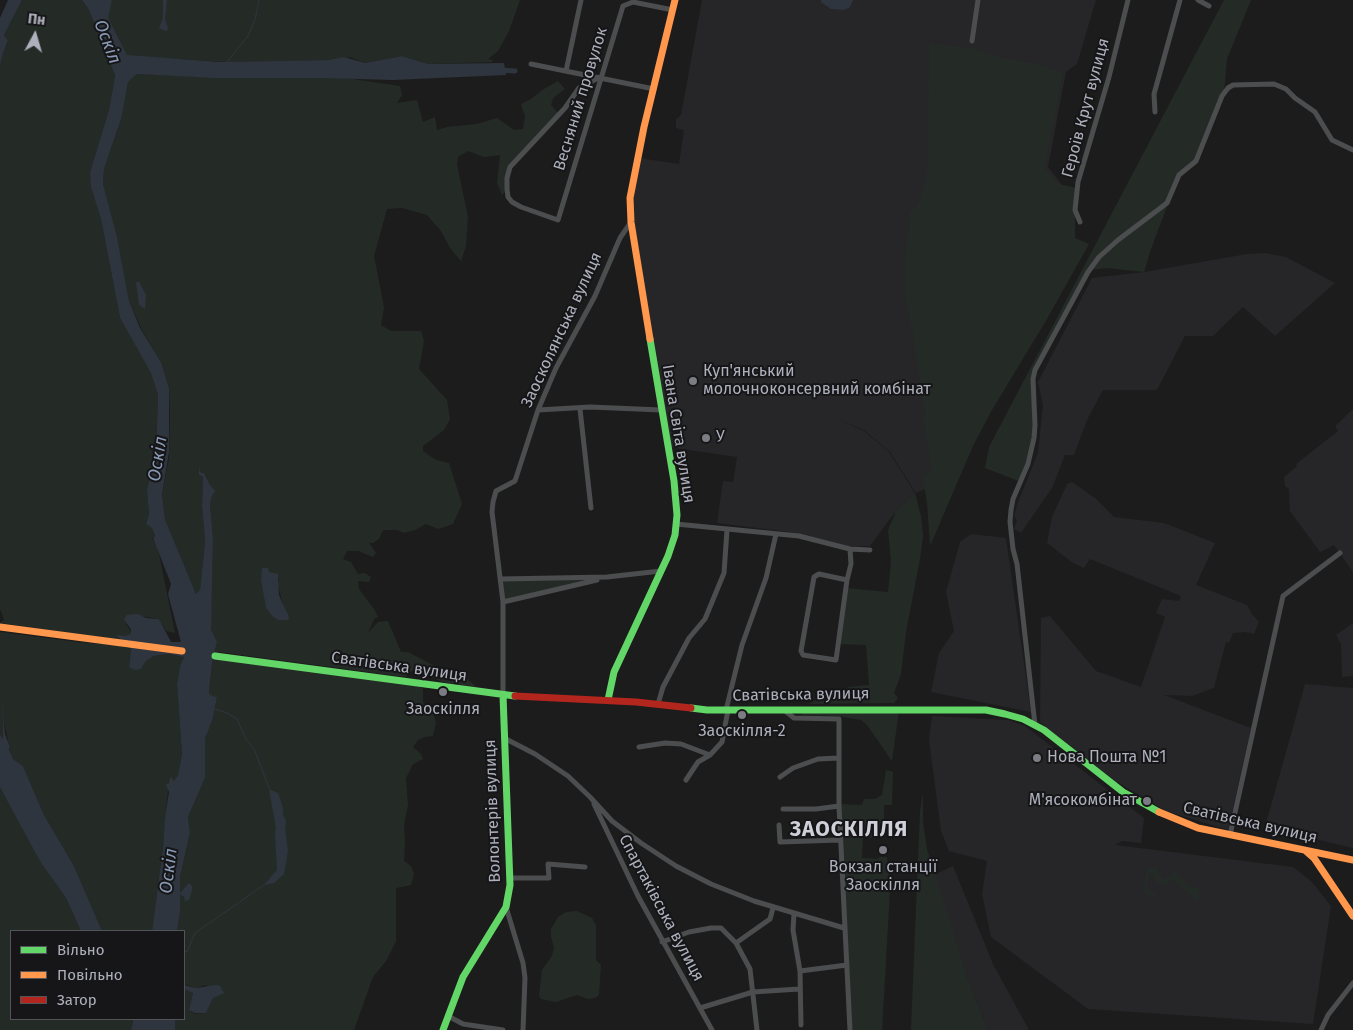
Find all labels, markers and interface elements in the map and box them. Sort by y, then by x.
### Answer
north arrow [10,10,60,60]
text: Пн [27,10,46,29]
water label: Оскіл [89,17,125,67]
street label: Весняний провулок [550,25,612,173]
street label: Героїв Крут вулиця [1058,36,1114,180]
street label: Заосколянська вулиця [518,249,606,411]
place label: Куп'янський молочноконсервний комбінат [703,362,931,400]
street label: Івана Світа вулиця [658,363,698,505]
marker: Куп'янський молочноконсервний комбінат [687,375,699,387]
place label: У [716,428,725,448]
marker: У [700,432,712,444]
water label: Оскіл [144,435,172,483]
street label: Сватівська вулиця [330,648,468,686]
street label: Сватівська вулиця [732,684,870,706]
marker: Заоскілля [437,686,449,698]
place label: Заоскілля [406,700,480,720]
marker: Заоскілля-2 [736,709,748,721]
place label: Заоскілля-2 [698,722,786,742]
street label: Волонтерів вулиця [481,739,505,883]
place label: Нова Пошта №1 [1047,748,1166,768]
marker: Нова Пошта №1 [1031,752,1043,764]
place label: М'ясокомбінат [1029,791,1137,811]
marker: М'ясокомбінат [1141,795,1153,807]
street label: Сватівська вулиця [1181,798,1319,848]
district label: ЗАОСКIЛЛЯ [789,817,909,843]
street label: Спартаківська вулиця [614,831,708,985]
marker: Вокзал станції Заоскілля [877,844,889,856]
water label: Оскіл [155,847,183,895]
place label: Вокзал станції Заоскілля [829,858,937,896]
legend [10,930,185,1020]
text: Вільно [57,941,104,959]
text: Повільно [57,966,123,984]
text: Затор [57,991,97,1009]

